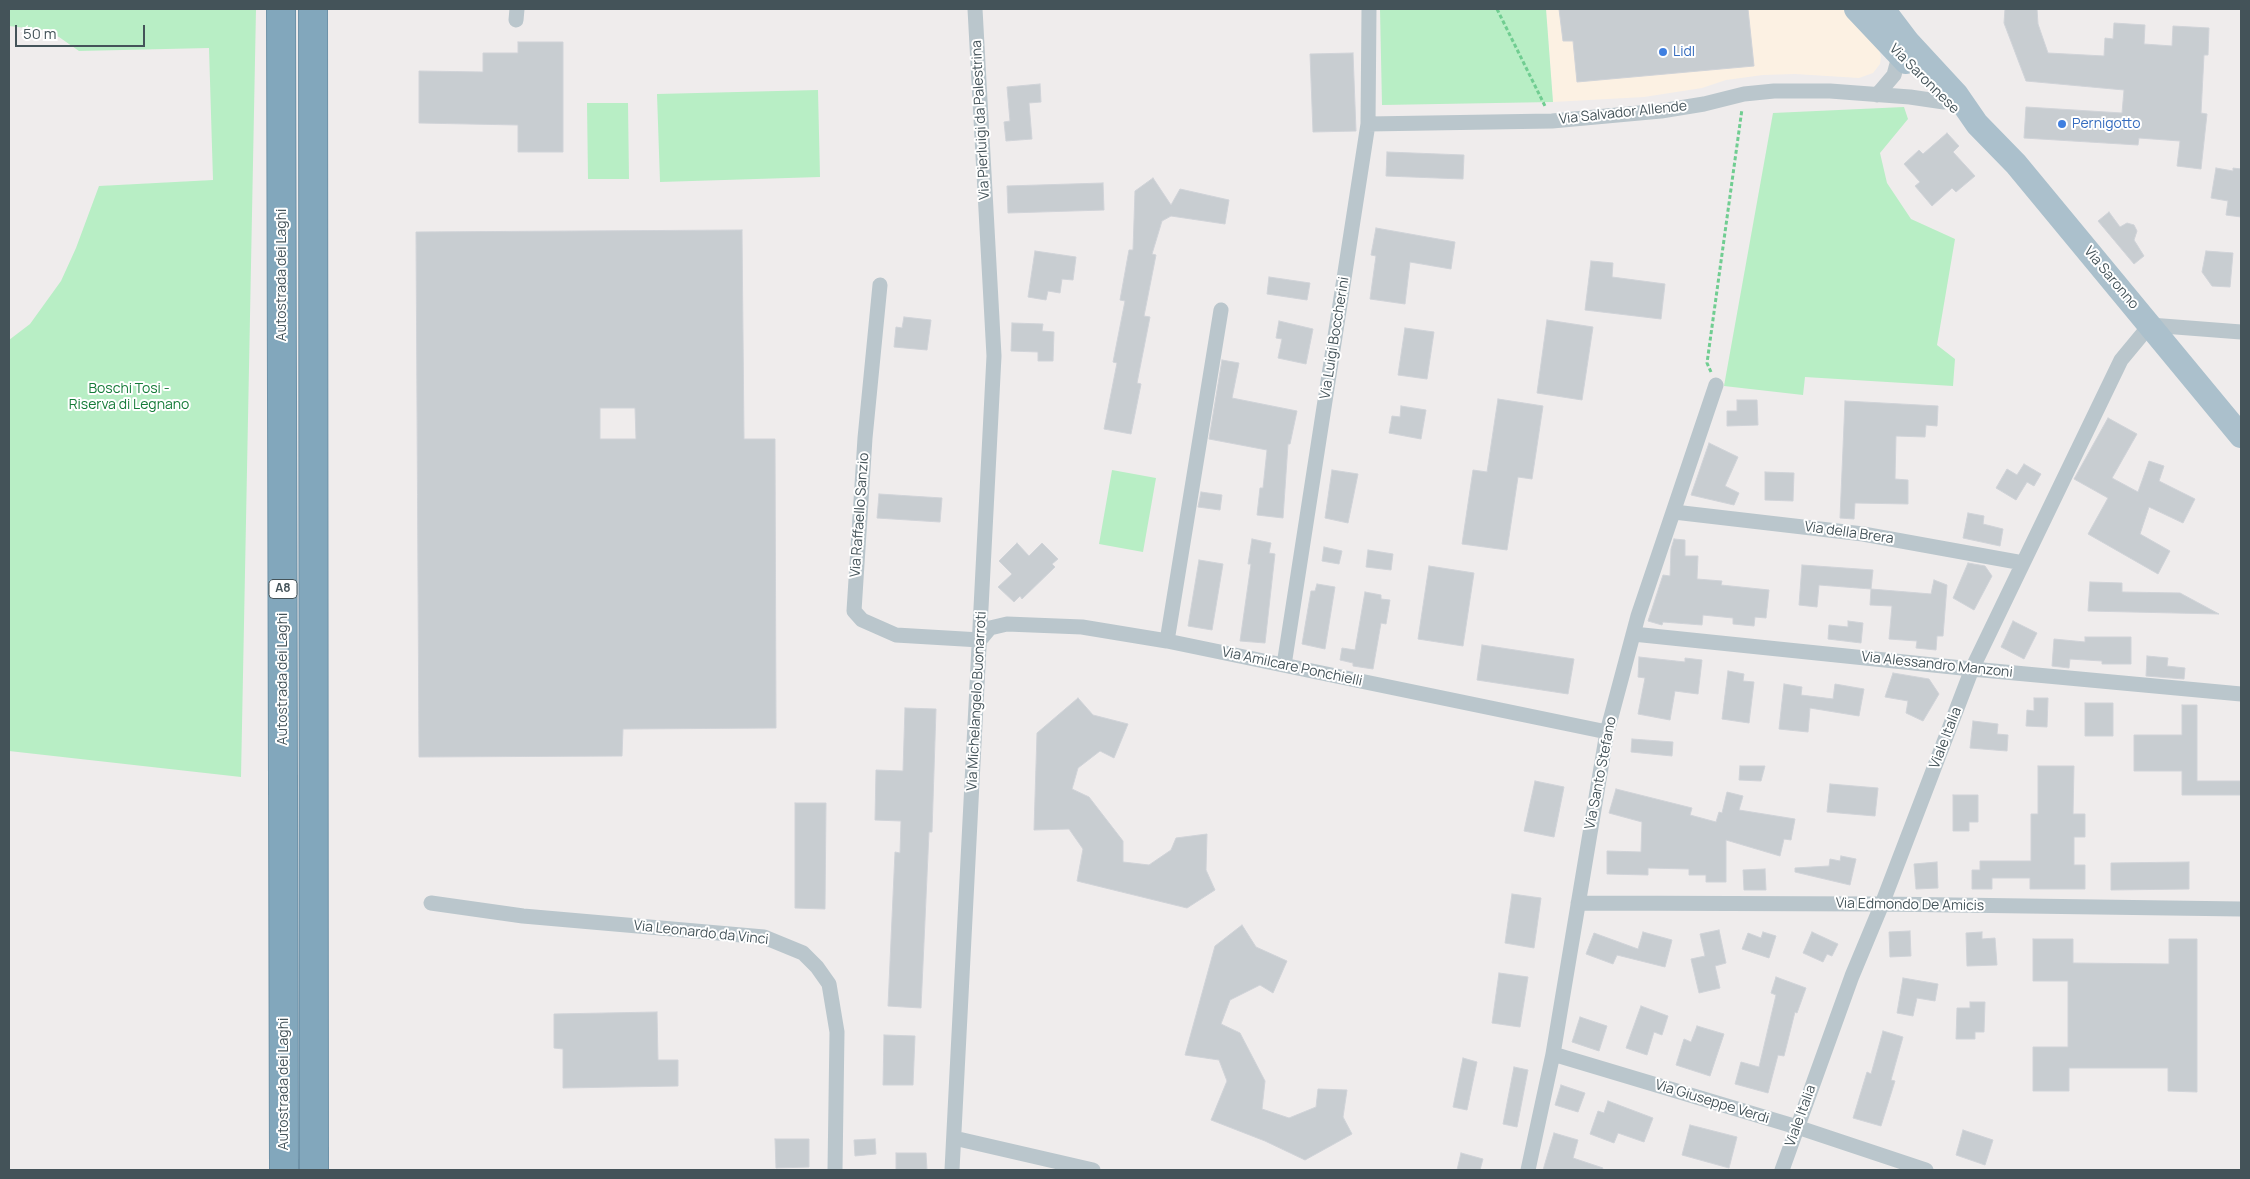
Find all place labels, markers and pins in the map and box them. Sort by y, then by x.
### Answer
place label: Lidl [1673,44,1695,60]
marker: Lidl [1657,46,1669,58]
place label: Pernigotto [2072,116,2140,132]
marker: Pernigotto [2056,118,2068,130]

